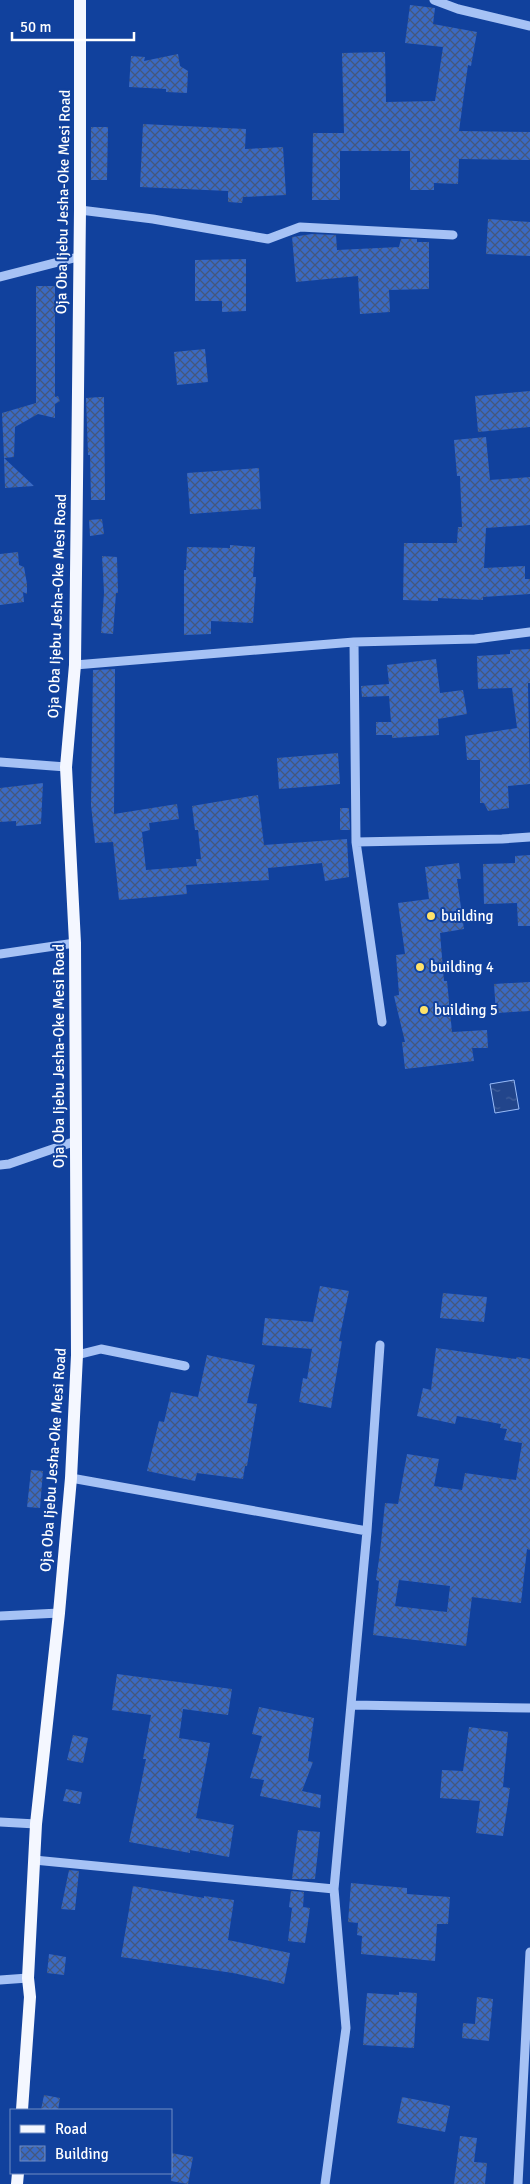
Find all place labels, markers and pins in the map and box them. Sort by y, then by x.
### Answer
place label: building [441,907,494,925]
marker: building [425,910,437,922]
place label: building 4 [430,958,494,976]
marker: building 4 [414,961,426,973]
place label: building 5 [434,1001,498,1019]
marker: building 5 [418,1004,430,1016]

